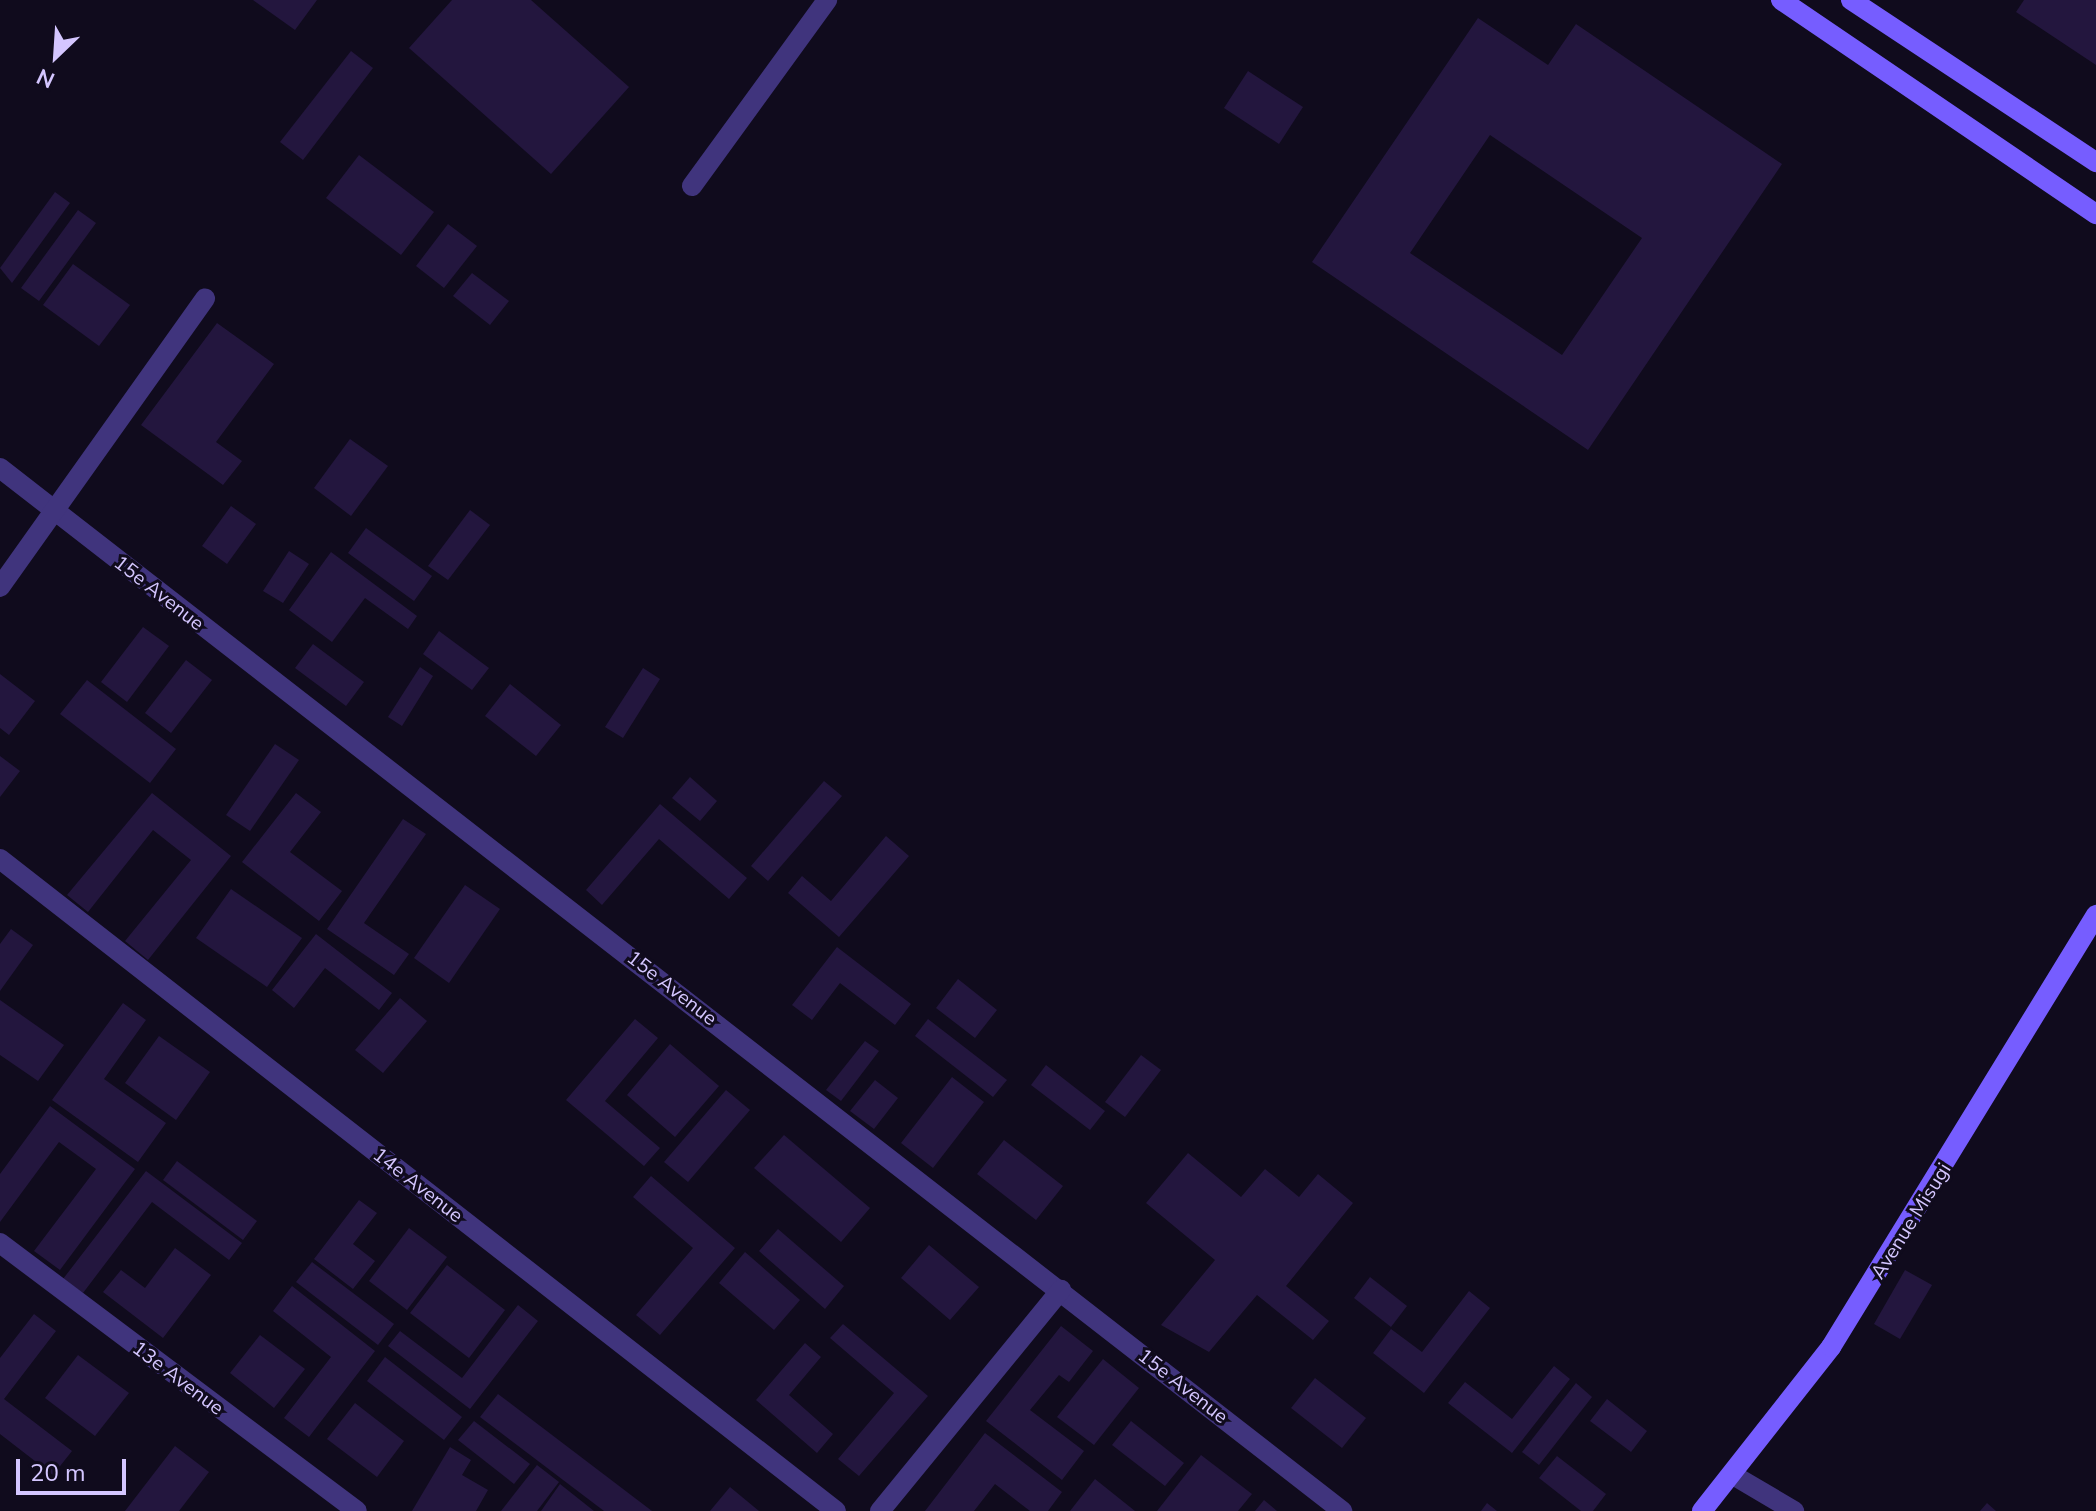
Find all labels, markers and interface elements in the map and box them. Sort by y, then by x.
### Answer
north arrow [16,16,96,96]
text: N [32,61,60,95]
street label: 15e Avenue [109,550,209,636]
street label: 15e Avenue [622,945,722,1031]
street label: 14e Avenue [368,1142,468,1228]
street label: Avenue Misugi [1866,1159,1956,1283]
street label: 13e Avenue [128,1336,228,1420]
street label: 15e Avenue [1133,1343,1233,1429]
scale bar [20,1443,130,1493]
text: 20 m [30,1457,86,1489]

